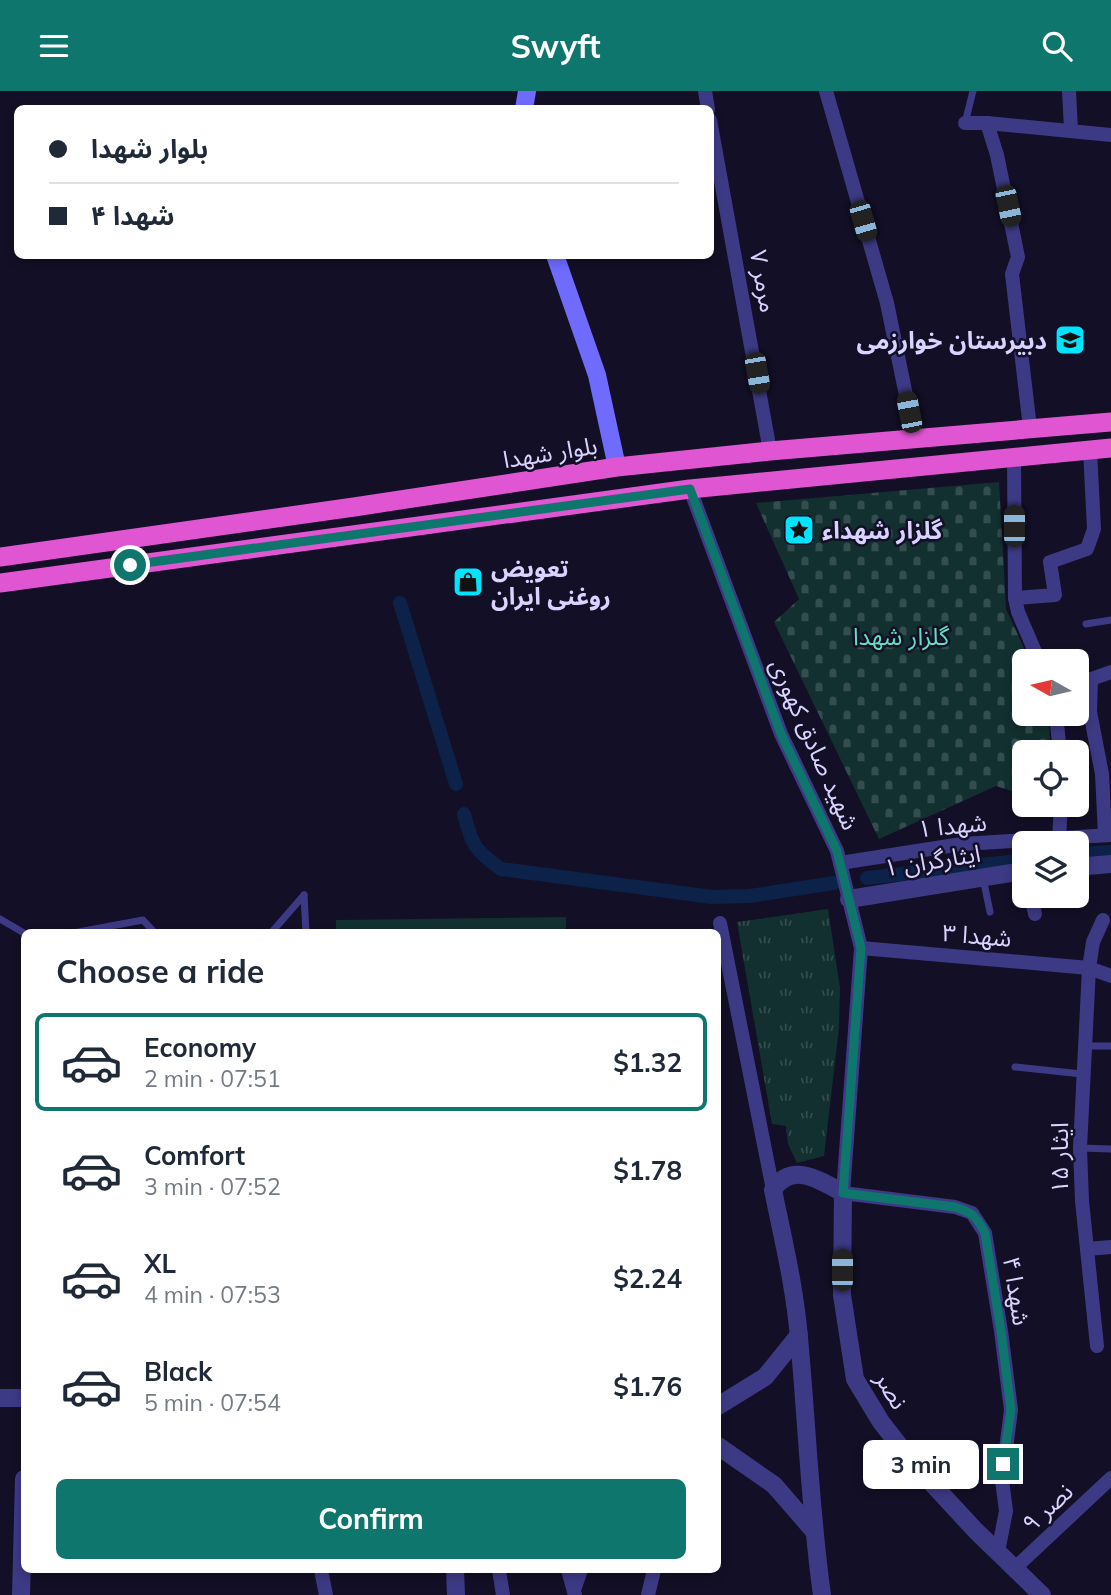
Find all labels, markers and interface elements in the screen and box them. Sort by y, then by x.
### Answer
text: Swyft [510,26,601,66]
icon: menu [35,27,73,65]
icon: search [1038,27,1076,65]
text: بلوار شهدا [91,132,208,165]
car [994,183,1023,229]
car [848,198,879,244]
text: شهدا ۴ [91,199,175,232]
street label: مرمر ۷ [744,247,784,315]
school or university icon: دبیرستان خوارزمی [1053,323,1087,357]
place label: دبیرستان خوارزمی [856,325,1047,355]
car [744,350,771,396]
car [895,389,924,435]
street label: بلوار شهدا [501,430,599,474]
car [1004,505,1025,547]
place icon: گلزار شهداء [782,513,816,547]
place label: گلزار شهداء [822,515,943,545]
route start [114,549,146,581]
place label: تعویض روغنی ایران [491,553,611,611]
shop icon: تعویض روغنی ایران [451,565,485,599]
park label: گلزار شهدا [853,621,950,651]
north arrow [1012,649,1088,726]
map controls [1012,649,1089,908]
street label: شهید صادق کهوری [764,654,866,834]
button: locate [1012,740,1089,817]
street label: شهدا ۱ [916,806,988,844]
button: layers [1012,831,1089,908]
street label: ایثارگران ۱ [881,838,983,882]
street label: شهدا ۳ [941,917,1013,953]
text: Choose a ride [56,951,264,991]
icon: car [60,1031,123,1094]
text: Economy [144,1031,256,1064]
text: $1.32 [613,1046,682,1079]
text: 2 min · 07:51 [144,1064,281,1093]
street label: ایثار ۱۵ [1044,1122,1074,1194]
icon: car [60,1139,123,1202]
text: Comfort [144,1139,245,1172]
text: $1.78 [613,1154,682,1187]
text: 3 min · 07:52 [144,1172,281,1201]
icon: car [60,1247,123,1310]
text: XL [144,1247,176,1280]
car [832,1249,853,1291]
street label: شهدا ۴ [997,1254,1037,1328]
text: $2.24 [613,1262,682,1295]
text: 4 min · 07:53 [144,1280,281,1309]
icon: car [60,1355,123,1418]
text: Black [144,1355,212,1388]
street label: نصر [869,1365,915,1414]
text: $1.76 [613,1370,682,1403]
text: 5 min · 07:54 [144,1388,281,1417]
callout: 3 min [863,1439,978,1489]
route end [987,1448,1019,1480]
text: 3 min [891,1450,951,1479]
street label: نصر ۹ [1015,1476,1079,1538]
button: Confirm [56,1479,686,1559]

